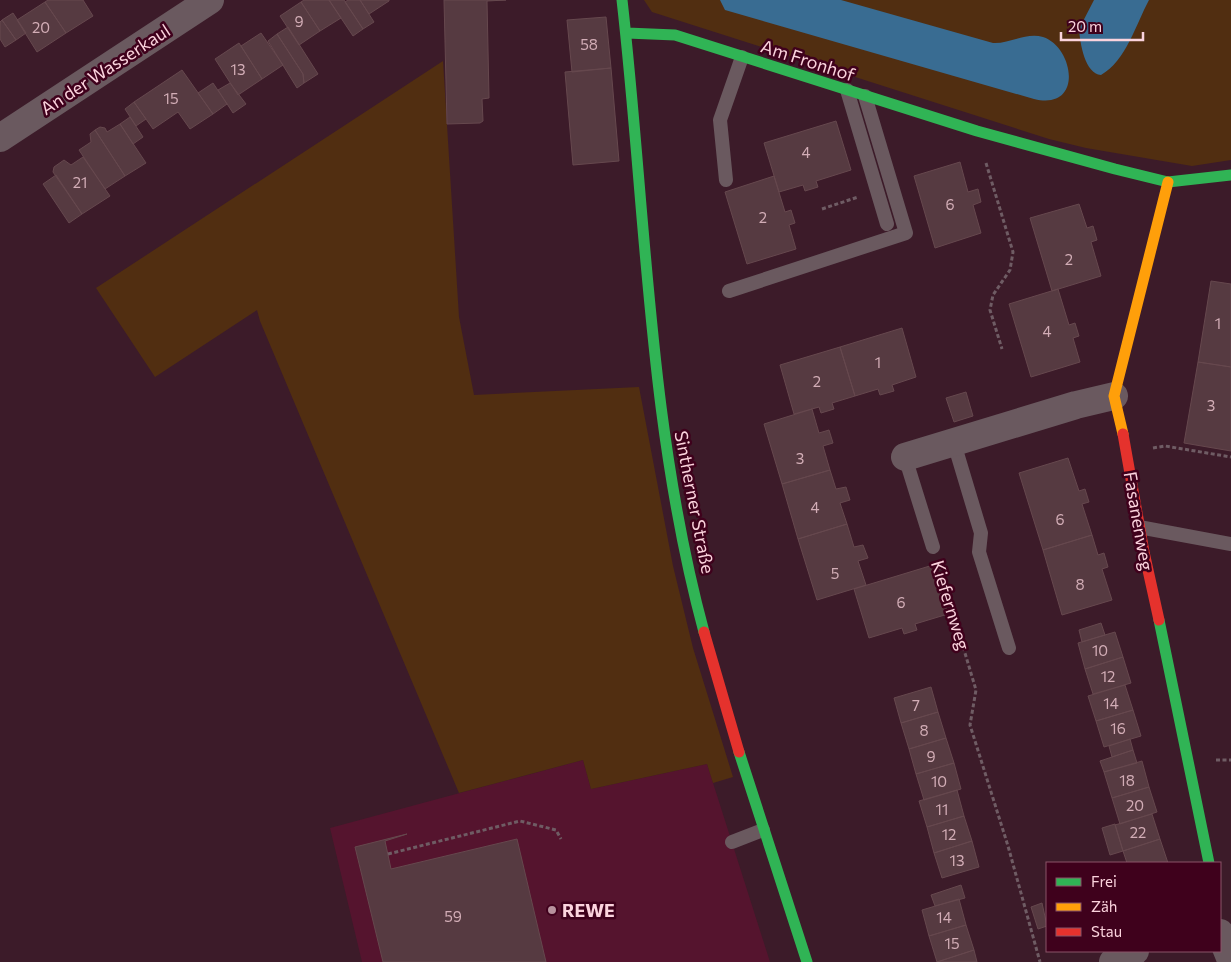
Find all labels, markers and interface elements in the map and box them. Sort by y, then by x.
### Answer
scale bar [1061,10,1144,42]
house number: 9 [294,12,304,30]
text: 20 m [1068,17,1102,35]
house number: 20 [32,18,50,36]
street label: An der Wasserkaul [36,19,174,119]
street label: Am Fronhof [758,34,859,86]
house number: 58 [580,35,598,53]
house number: 13 [231,60,245,78]
house number: 15 [163,89,179,107]
house number: 4 [802,143,811,161]
house number: 21 [73,173,87,191]
house number: 6 [945,195,955,213]
house number: 2 [759,208,767,226]
house number: 2 [1065,250,1073,268]
house number: 1 [1215,314,1221,332]
house number: 4 [1043,322,1052,340]
house number: 1 [875,353,881,371]
house number: 2 [813,372,821,390]
house number: 3 [1207,396,1215,414]
street label: Sintherner Straße [670,429,720,575]
house number: 3 [796,449,804,467]
street label: Fasanenweg [1119,470,1159,573]
house number: 4 [811,498,820,516]
house number: 6 [1055,510,1065,528]
street label: Kiefernweg [927,557,975,653]
house number: 5 [831,564,839,582]
house number: 8 [1075,575,1085,593]
house number: 6 [896,593,906,611]
house number: 10 [1092,641,1108,659]
house number: 12 [1101,667,1115,685]
house number: 14 [1103,694,1119,712]
house number: 7 [912,696,920,714]
house number: 16 [1110,719,1126,737]
house number: 8 [919,721,929,739]
house number: 9 [926,747,936,765]
house number: 18 [1119,771,1135,789]
house number: 10 [931,772,947,790]
house number: 20 [1126,796,1144,814]
house number: 11 [936,800,948,818]
house number: 22 [1130,823,1146,841]
house number: 12 [942,825,956,843]
house number: 13 [950,851,964,869]
legend [1046,862,1221,952]
text: Frei [1091,872,1117,890]
text: Zäh [1091,897,1117,915]
place label: REWE [562,899,615,921]
marker: REWE [546,904,558,916]
house number: 59 [444,907,462,925]
house number: 14 [936,908,952,926]
text: Stau [1091,922,1122,940]
house number: 15 [944,934,960,952]

